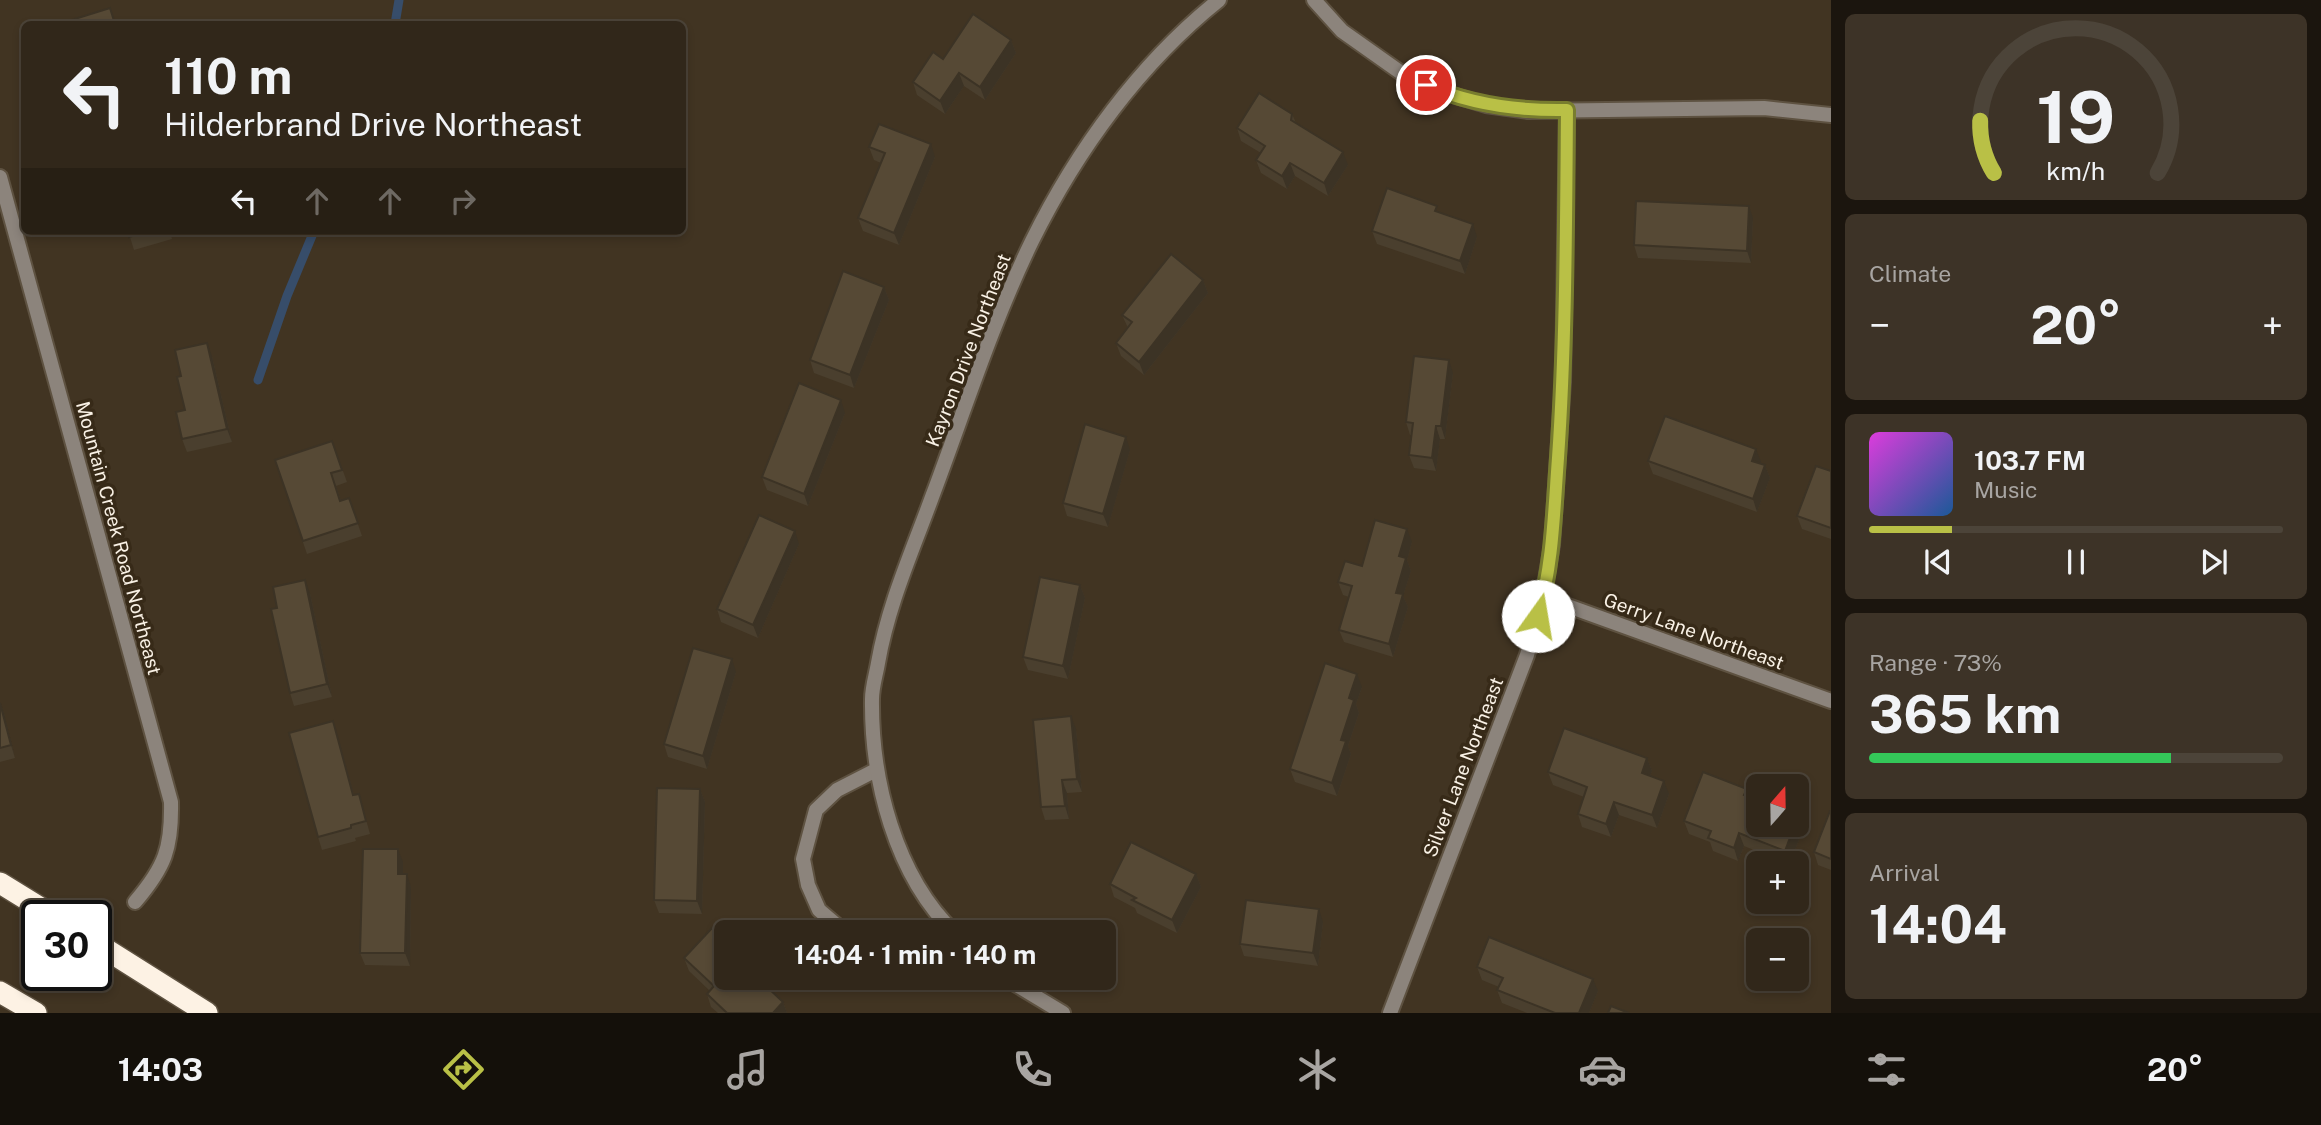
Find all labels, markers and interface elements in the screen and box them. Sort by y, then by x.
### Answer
text: 110 m [164,47,292,105]
icon: left [49,49,140,140]
pin [1396,55,1456,115]
icon: arrive [1407,66,1445,104]
text: 19 [2036,74,2116,159]
text: Hilderbrand Drive Northeast [164,106,582,143]
text: km/h [2047,156,2105,186]
icon: left [225,182,263,220]
icon: ahead [298,182,336,220]
icon: ahead [371,182,409,220]
icon: right [444,182,482,220]
street label: Kayron Drive Northeast [921,250,1015,450]
text: Climate [1869,260,1951,287]
text: 20° [2030,295,2122,356]
text: − [1869,303,1890,348]
text: + [2262,303,2283,348]
street label: Mountain Creek Road Northeast [72,399,166,677]
text: 103.7 FM [1974,445,2086,476]
text: Music [1974,476,2038,503]
icon: previous [1919,543,1957,581]
icon: pause [2057,543,2095,581]
icon: next [2195,543,2233,581]
position arrow [1501,579,1575,653]
street label: Gerry Lane Northeast [1601,588,1787,674]
text: Range · 73% [1869,649,2002,676]
street label: Silver Lane Northeast [1419,674,1507,860]
text: 365 km [1869,684,2061,745]
north arrow [1746,774,1810,836]
map controls [1746,774,1809,991]
button: + [1746,851,1809,914]
text: Arrival [1869,859,1940,886]
text: 14:04 [1869,894,2007,955]
speed limit sign: 30 [21,900,112,991]
button: − [1746,928,1809,991]
text: 14:04 · 1 min · 140 m [794,939,1036,970]
icon: directions [439,1045,488,1094]
icon: music [723,1045,772,1094]
icon: phone [1008,1045,1057,1094]
icon: climate [1293,1045,1342,1094]
icon: car [1578,1045,1627,1094]
icon: filters [1862,1045,1911,1094]
text: 14:03 [118,1051,203,1088]
text: 20° [2147,1051,2203,1088]

